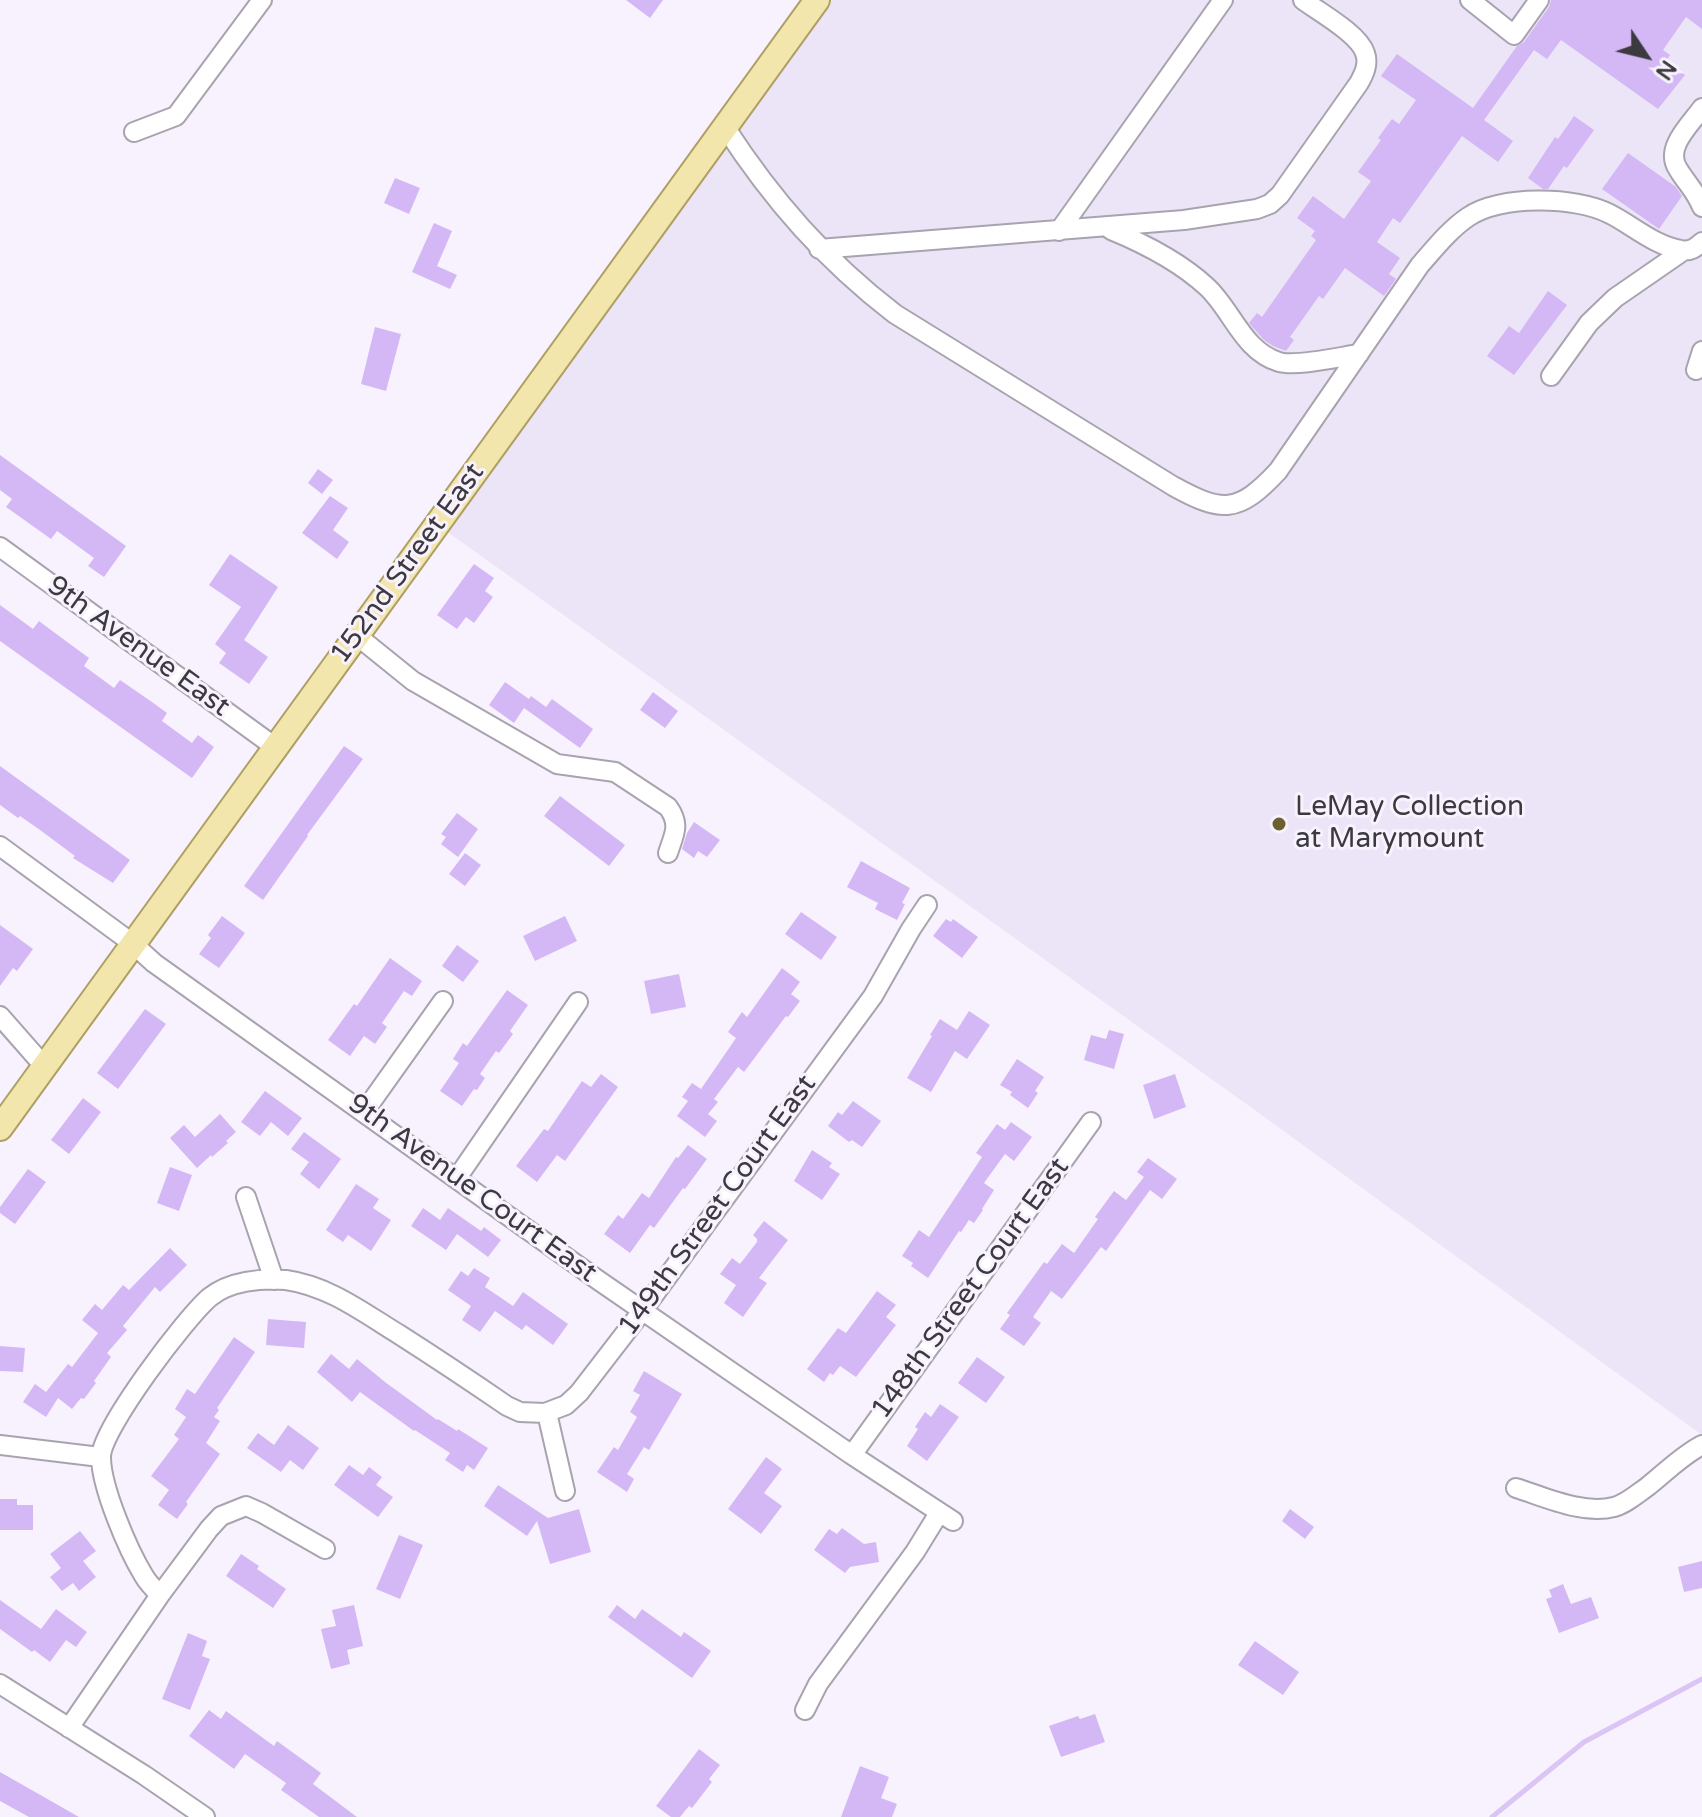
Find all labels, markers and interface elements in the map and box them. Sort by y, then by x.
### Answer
north arrow [1606,16,1686,96]
text: N [1650,55,1681,84]
street label: 152nd Street East [324,457,492,671]
street label: 9th Avenue East [40,569,236,725]
place label: LeMay Collection at Marymount [1295,791,1524,857]
marker: LeMay Collection at Marymount [1270,815,1288,833]
street label: 149th Street Court East [612,1069,824,1343]
street label: 9th Avenue Court East [341,1087,603,1291]
street label: 148th Street Court East [865,1152,1077,1426]

